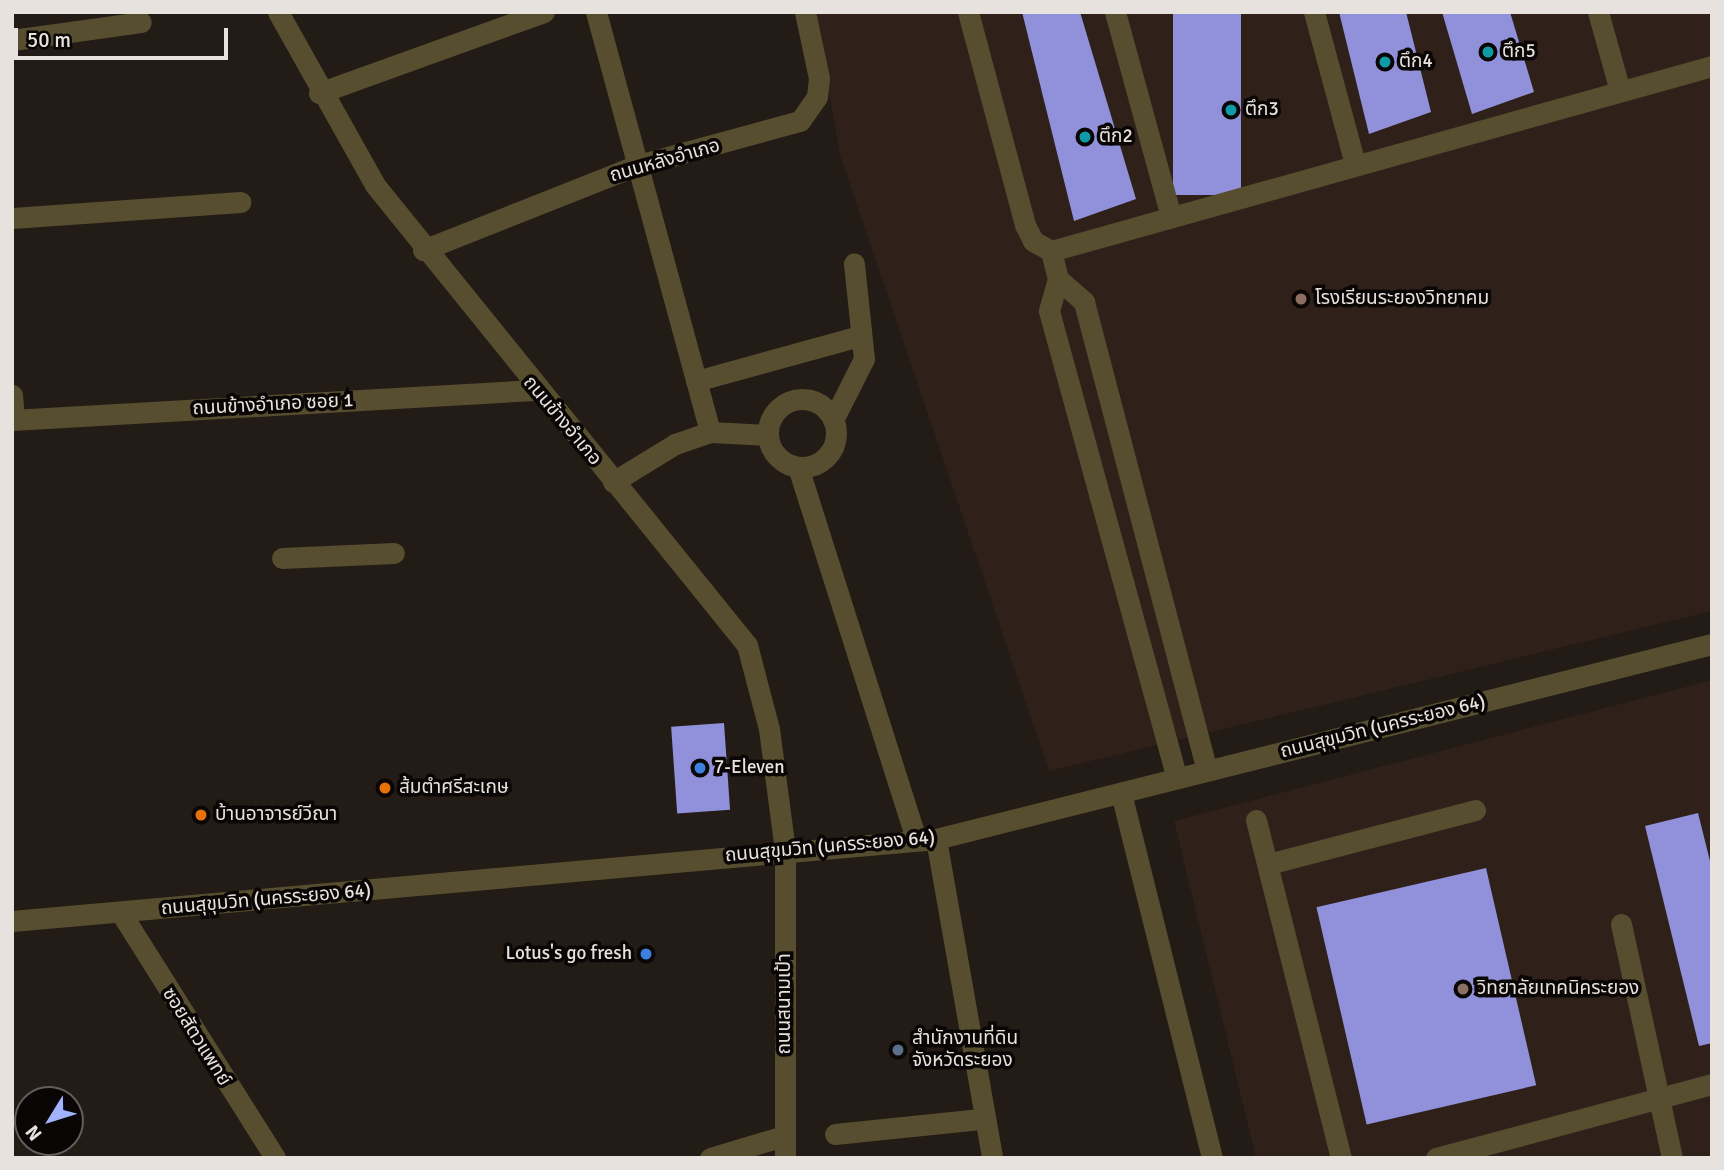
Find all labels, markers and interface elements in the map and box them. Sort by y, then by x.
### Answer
scale bar [18,14,231,58]
text: 50 m [27,27,71,53]
place label: ตึก5 [1502,41,1536,63]
marker: ตึก5 [1480,44,1496,60]
place label: ตึก4 [1399,51,1433,73]
marker: ตึก4 [1377,54,1393,70]
place label: ตึก3 [1245,99,1279,121]
marker: ตึก3 [1223,102,1239,118]
place label: ตึก2 [1099,126,1133,148]
marker: ตึก2 [1077,129,1093,145]
street label: ถนนหลังอำเภอ [607,134,723,188]
place label: โรงเรียนระยองวิทยาคม [1315,288,1489,310]
marker: โรงเรียนระยองวิทยาคม [1293,291,1309,307]
street label: ถนนข้างอำเภอ [518,372,606,470]
street label: ถนนข้างอำเภอ ซอย 1 [192,389,354,421]
street label: ถนนสุขุมวิท (นครระยอง 64) [1278,690,1488,764]
place label: 7-Eleven [714,757,785,779]
marker: 7-Eleven [692,760,708,776]
place label: ส้มตำศรีสะเกษ [399,777,509,799]
marker: ส้มตำศรีสะเกษ [377,780,393,796]
place label: บ้านอาจารย์วีณา [215,804,337,826]
marker: บ้านอาจารย์วีณา [193,807,209,823]
street label: ถนนสุขุมวิท (นครระยอง 64) [724,826,936,868]
street label: ถนนสุขุมวิท (นครระยอง 64) [160,879,372,921]
place label: Lotus's go fresh [506,943,632,965]
marker: Lotus's go fresh [638,946,654,962]
street label: ถนนสนามเป้า [774,953,796,1055]
place label: วิทยาลัยเทคนิคระยอง [1477,978,1639,1000]
marker: วิทยาลัยเทคนิคระยอง [1455,981,1471,997]
street label: ซอยสัตวแพทย์ [157,984,235,1090]
place label: สำนักงานที่ดิน จังหวัดระยอง [912,1028,1018,1072]
marker: สำนักงานที่ดิน จังหวัดระยอง [890,1042,906,1058]
north arrow [14,1086,84,1156]
text: N [21,1120,48,1145]

